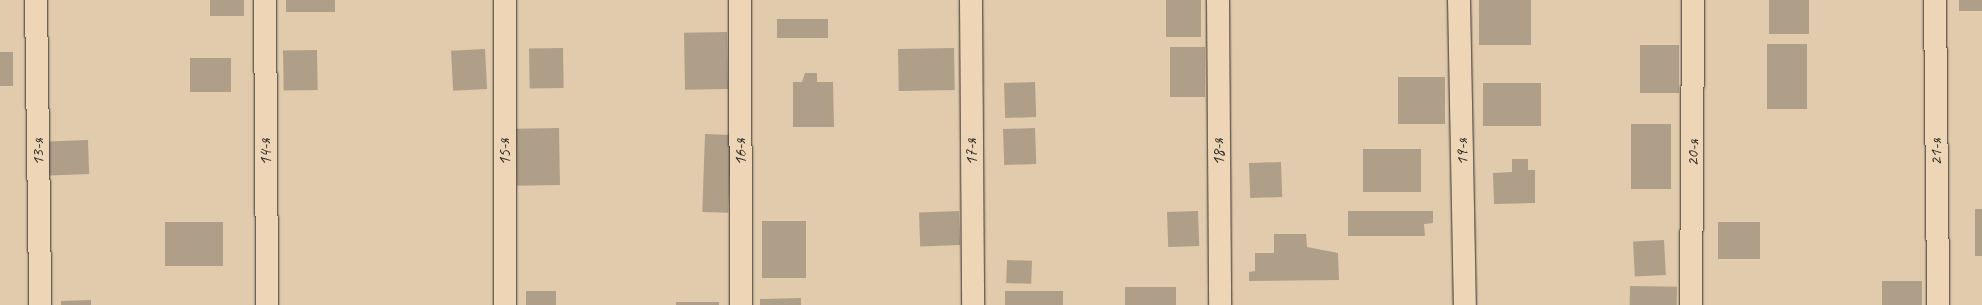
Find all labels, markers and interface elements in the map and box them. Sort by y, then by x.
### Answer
street label: 13-я [28,138,48,166]
street label: 14-я [256,138,276,166]
street label: 15-я [495,138,515,166]
street label: 16-я [731,138,751,166]
street label: 17-я [962,138,982,166]
street label: 18-я [1209,138,1229,166]
street label: 19-я [1452,138,1472,166]
street label: 21-я [1926,138,1946,166]
street label: 20-я [1683,139,1703,167]

